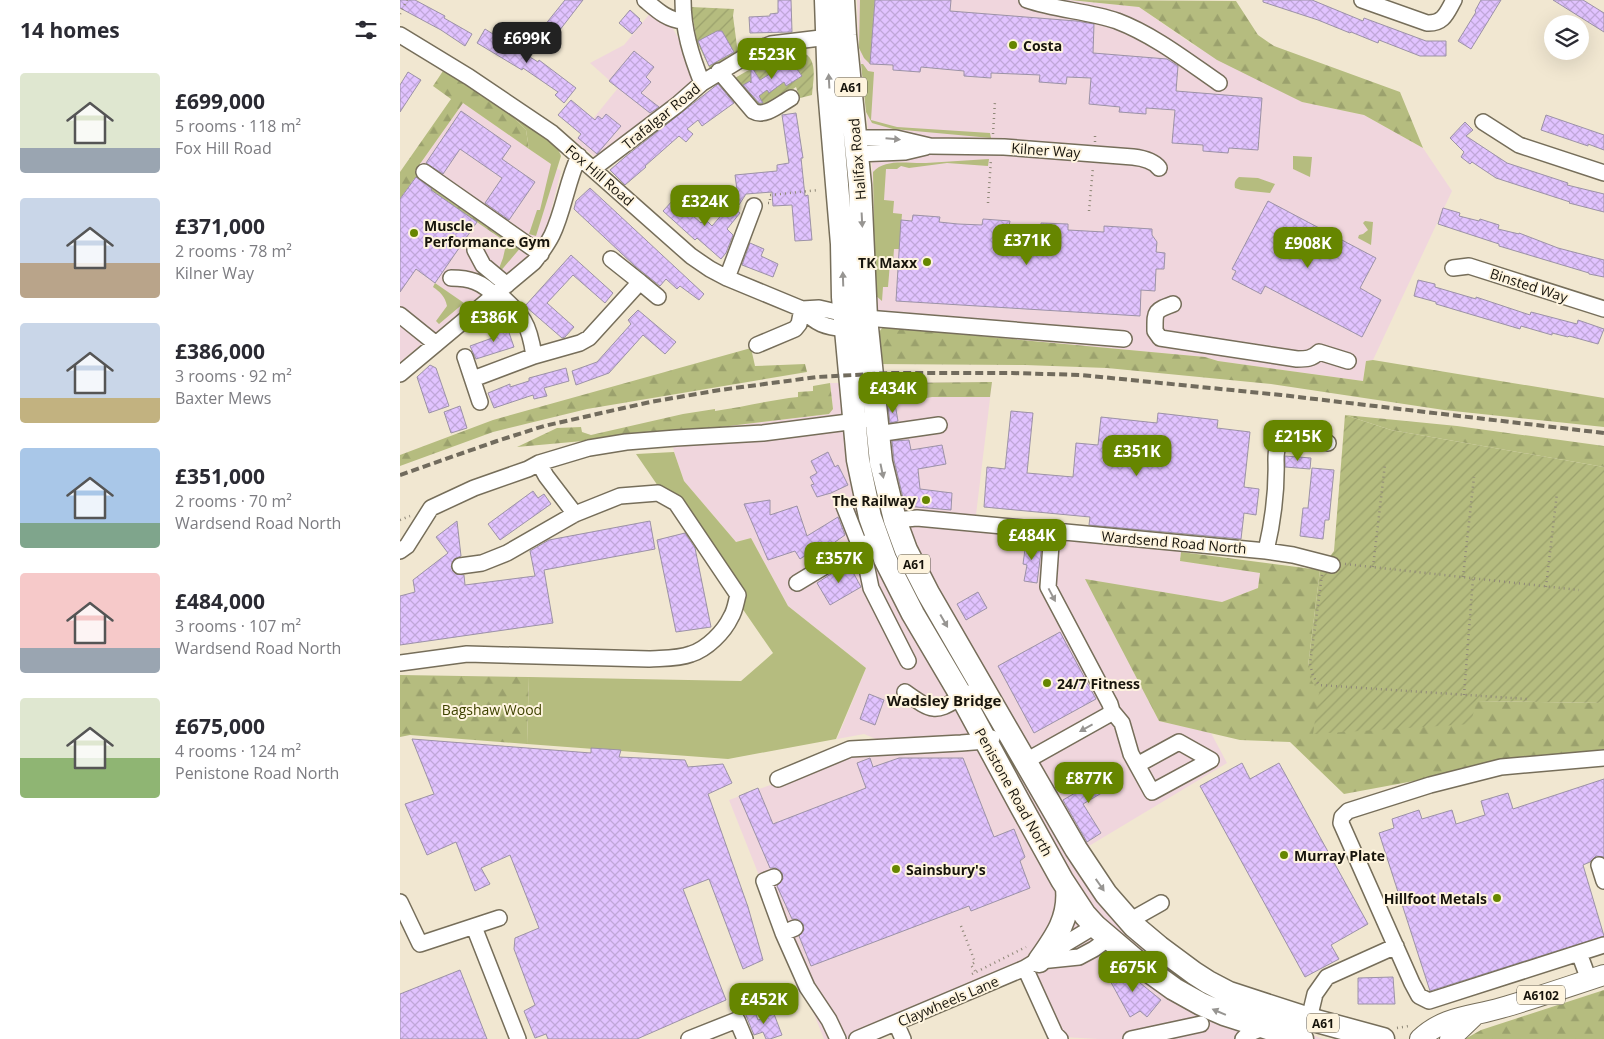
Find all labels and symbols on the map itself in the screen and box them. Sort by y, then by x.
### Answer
pin: £699K [492,22,562,64]
place label: Costa [1023,36,1062,55]
pin: £523K [737,38,807,80]
marker: Costa [1007,39,1019,51]
one-way arrow [824,72,832,88]
road number: A61 [835,77,867,96]
street label: Trafalgar Road [618,79,704,153]
street label: Halifax Road [844,117,870,201]
one-way arrow [885,135,901,143]
street label: Kilner Way [1011,138,1082,162]
street label: Fox Hill Road [562,140,638,210]
pin: £324K [670,184,740,227]
one-way arrow [858,212,866,228]
place label: Muscle Performance Gym [424,216,550,251]
pin: £371K [992,224,1062,266]
pin: £908K [1273,226,1343,269]
marker: Muscle Performance Gym [408,227,420,239]
place label: TK Maxx [858,253,918,272]
marker: TK Maxx [921,256,933,268]
street label: Binsted Way [1488,264,1571,307]
one-way arrow [838,271,846,287]
pin: £386K [459,300,529,343]
pin: £434K [858,372,928,414]
pin: £215K [1263,420,1333,462]
pin: £351K [1102,434,1172,477]
one-way arrow [879,464,887,480]
place label: The Railway [832,491,916,510]
marker: The Railway [920,494,932,506]
pin: £484K [997,518,1067,561]
street label: Wardsend Road North [1101,526,1247,558]
pin: £357K [804,542,874,584]
road number: A61 [898,554,930,574]
one-way arrow [1048,588,1056,603]
one-way arrow [940,613,948,628]
place label: 24/7 Fitness [1057,674,1140,693]
marker: 24/7 Fitness [1041,677,1053,689]
district label: Wadsley Bridge [887,690,1001,710]
park label: Bagshaw Wood [442,700,542,719]
street label: Penistone Road North [971,724,1057,860]
one-way arrow [1078,724,1093,732]
pin: £877K [1054,762,1124,804]
place label: Murray Plate [1294,846,1385,865]
marker: Murray Plate [1278,849,1290,861]
place label: Sainsbury's [906,860,986,879]
marker: Sainsbury's [890,863,902,875]
one-way arrow [1095,878,1105,891]
place label: Hillfoot Metals [1384,889,1487,908]
marker: Hillfoot Metals [1491,892,1503,904]
pin: £675K [1098,950,1168,993]
street label: Claywheels Lane [895,971,1001,1031]
pin: £452K [729,982,799,1025]
road number: A6102 [1517,986,1565,1004]
one-way arrow [1212,1007,1226,1015]
road number: A61 [1307,1014,1339,1032]

